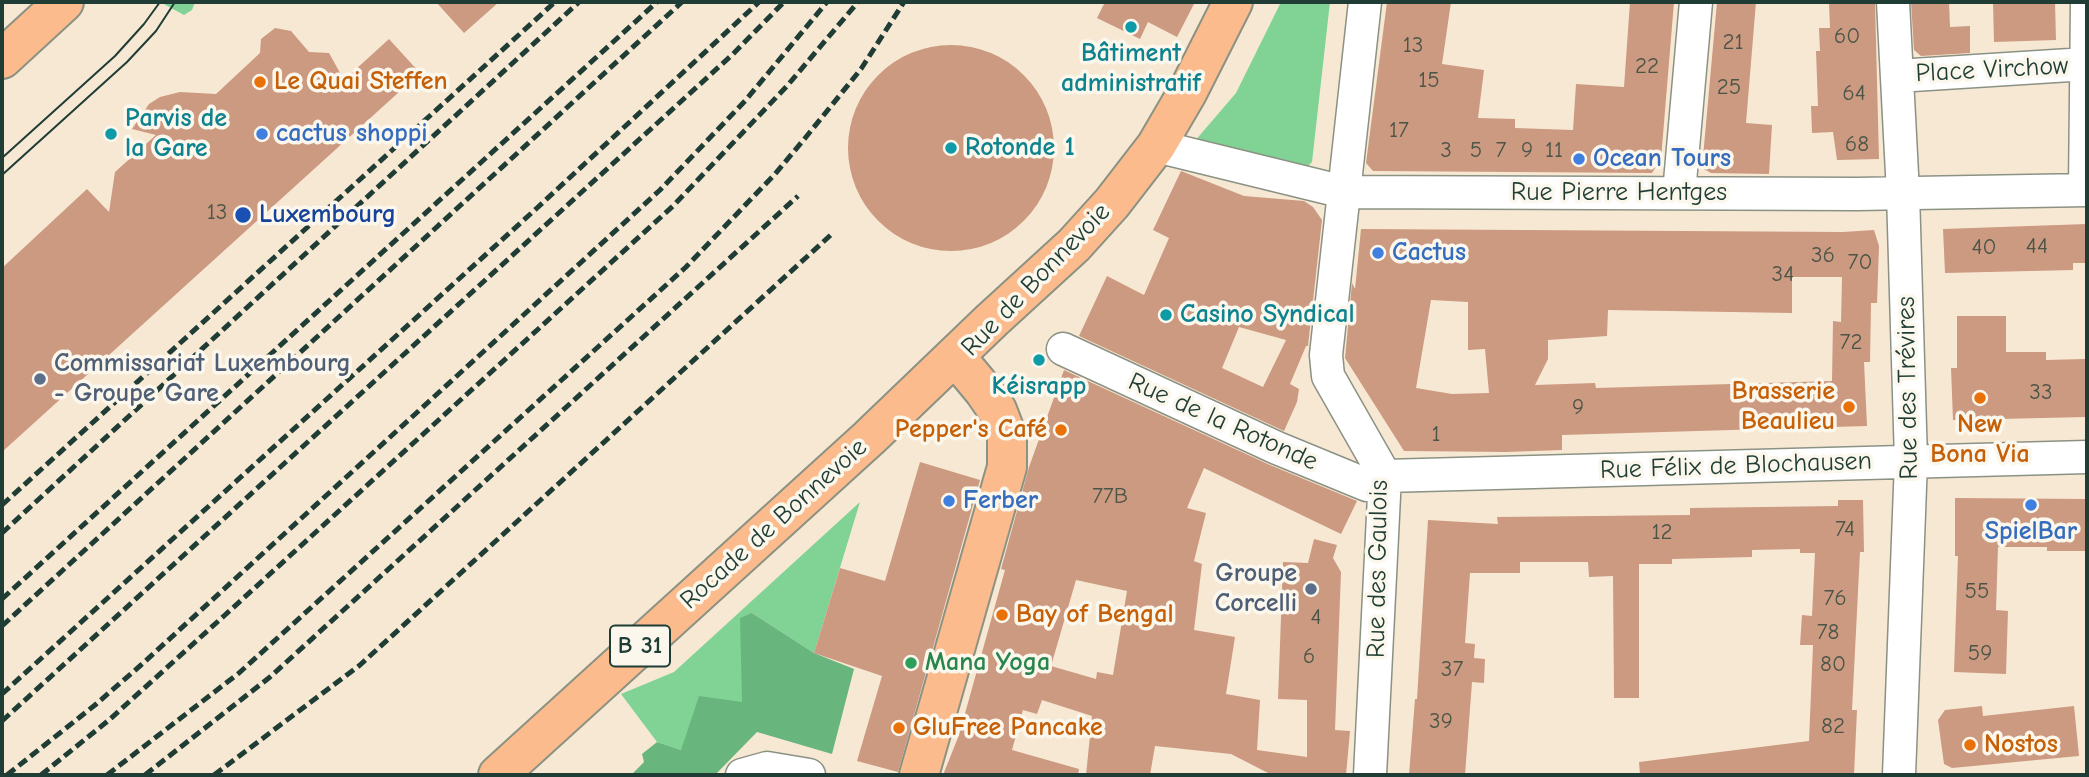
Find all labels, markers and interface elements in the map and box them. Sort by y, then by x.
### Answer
marker: Bâtiment administratif [1123,19,1139,35]
house number: 60 [1834,22,1860,50]
house number: 21 [1722,28,1744,56]
house number: 13 [1403,31,1423,59]
place label: Bâtiment administratif [1061,38,1201,100]
street label: Place Virchow [1915,50,2069,90]
house number: 22 [1635,52,1659,80]
place label: Le Quai Steffen [274,66,448,98]
house number: 15 [1418,66,1440,94]
house number: 25 [1717,73,1741,101]
marker: Le Quai Steffen [252,74,268,90]
house number: 64 [1842,79,1866,107]
place label: Parvis de la Gare [125,103,227,164]
house number: 17 [1389,116,1409,144]
place label: cactus shoppi [276,118,428,150]
marker: Parvis de la Gare [103,126,119,142]
marker: cactus shoppi [254,126,270,142]
house number: 68 [1845,130,1869,158]
place label: Rotonde 1 [965,132,1075,164]
house number: 3 [1440,136,1452,164]
house number: 5 [1470,136,1482,164]
house number: 7 [1496,136,1506,164]
house number: 9 [1521,136,1533,164]
house number: 11 [1545,136,1563,164]
marker: Rotonde 1 [943,140,959,156]
place label: Ocean Tours [1593,143,1731,175]
marker: Ocean Tours [1571,151,1587,167]
street label: Rue Pierre Hentges [1511,177,1727,209]
street label: Rue de Bonnevoie [955,197,1117,363]
house number: 13 [207,198,227,226]
place label: Luxembourg [259,199,396,231]
marker: Luxembourg [233,205,253,225]
house number: 44 [2026,232,2048,260]
house number: 40 [1971,233,1997,261]
place label: Cactus [1392,237,1466,269]
house number: 36 [1811,241,1835,269]
marker: Cactus [1370,245,1386,261]
house number: 70 [1848,248,1872,276]
house number: 34 [1772,260,1794,288]
street label: Rue des Trévires [1891,296,1925,480]
place label: Casino Syndical [1180,299,1355,331]
marker: Casino Syndical [1158,307,1174,323]
house number: 72 [1840,328,1862,356]
place label: Commissariat Luxembourg - Groupe Gare [54,348,351,410]
marker: Kéisrapp [1031,352,1047,368]
street label: Rue de la Rotonde [1123,366,1323,478]
marker: Commissariat Luxembourg - Groupe Gare [32,371,48,387]
place label: Kéisrapp [992,371,1086,403]
place label: Brasserie Beaulieu [1732,376,1835,438]
house number: 33 [2029,378,2053,406]
marker: New Bona Via [1972,390,1988,406]
house number: 9 [1572,393,1584,421]
marker: Brasserie Beaulieu [1841,399,1857,415]
place label: New Bona Via [1930,409,2030,471]
place label: Pepper's Café [895,414,1047,446]
house number: 1 [1431,420,1441,448]
marker: Pepper's Café [1053,422,1069,438]
street label: Rocade de Bonnevoie [674,432,874,616]
street label: Rue Félix de Blochausen [1600,446,1872,486]
street label: Rue des Gaulois [1361,480,1395,658]
house number: 77B [1092,482,1128,510]
place label: Ferber [963,485,1038,517]
marker: Ferber [941,493,957,509]
marker: SpielBar [2023,497,2039,513]
house number: 74 [1835,515,1855,543]
place label: SpielBar [1985,516,2077,548]
house number: 12 [1651,518,1673,546]
place label: Groupe Corcelli [1215,558,1297,620]
house number: 55 [1965,577,1989,605]
marker: Groupe Corcelli [1303,581,1319,597]
house number: 76 [1823,584,1847,612]
place label: Bay of Bengal [1016,599,1174,631]
house number: 4 [1310,603,1322,631]
marker: Bay of Bengal [994,607,1010,623]
house number: 78 [1817,618,1839,646]
road number: B 31 [610,626,670,666]
house number: 59 [1968,639,1992,667]
house number: 6 [1303,642,1315,670]
place label: Mana Yoga [925,647,1050,679]
house number: 80 [1820,650,1846,678]
marker: Mana Yoga [903,655,919,671]
house number: 37 [1441,655,1463,683]
house number: 39 [1429,707,1453,735]
place label: GluFree Pancake [913,712,1103,744]
house number: 82 [1821,712,1845,740]
marker: GluFree Pancake [891,720,907,736]
place label: Nostos [1984,729,2058,761]
marker: Nostos [1962,737,1978,753]

